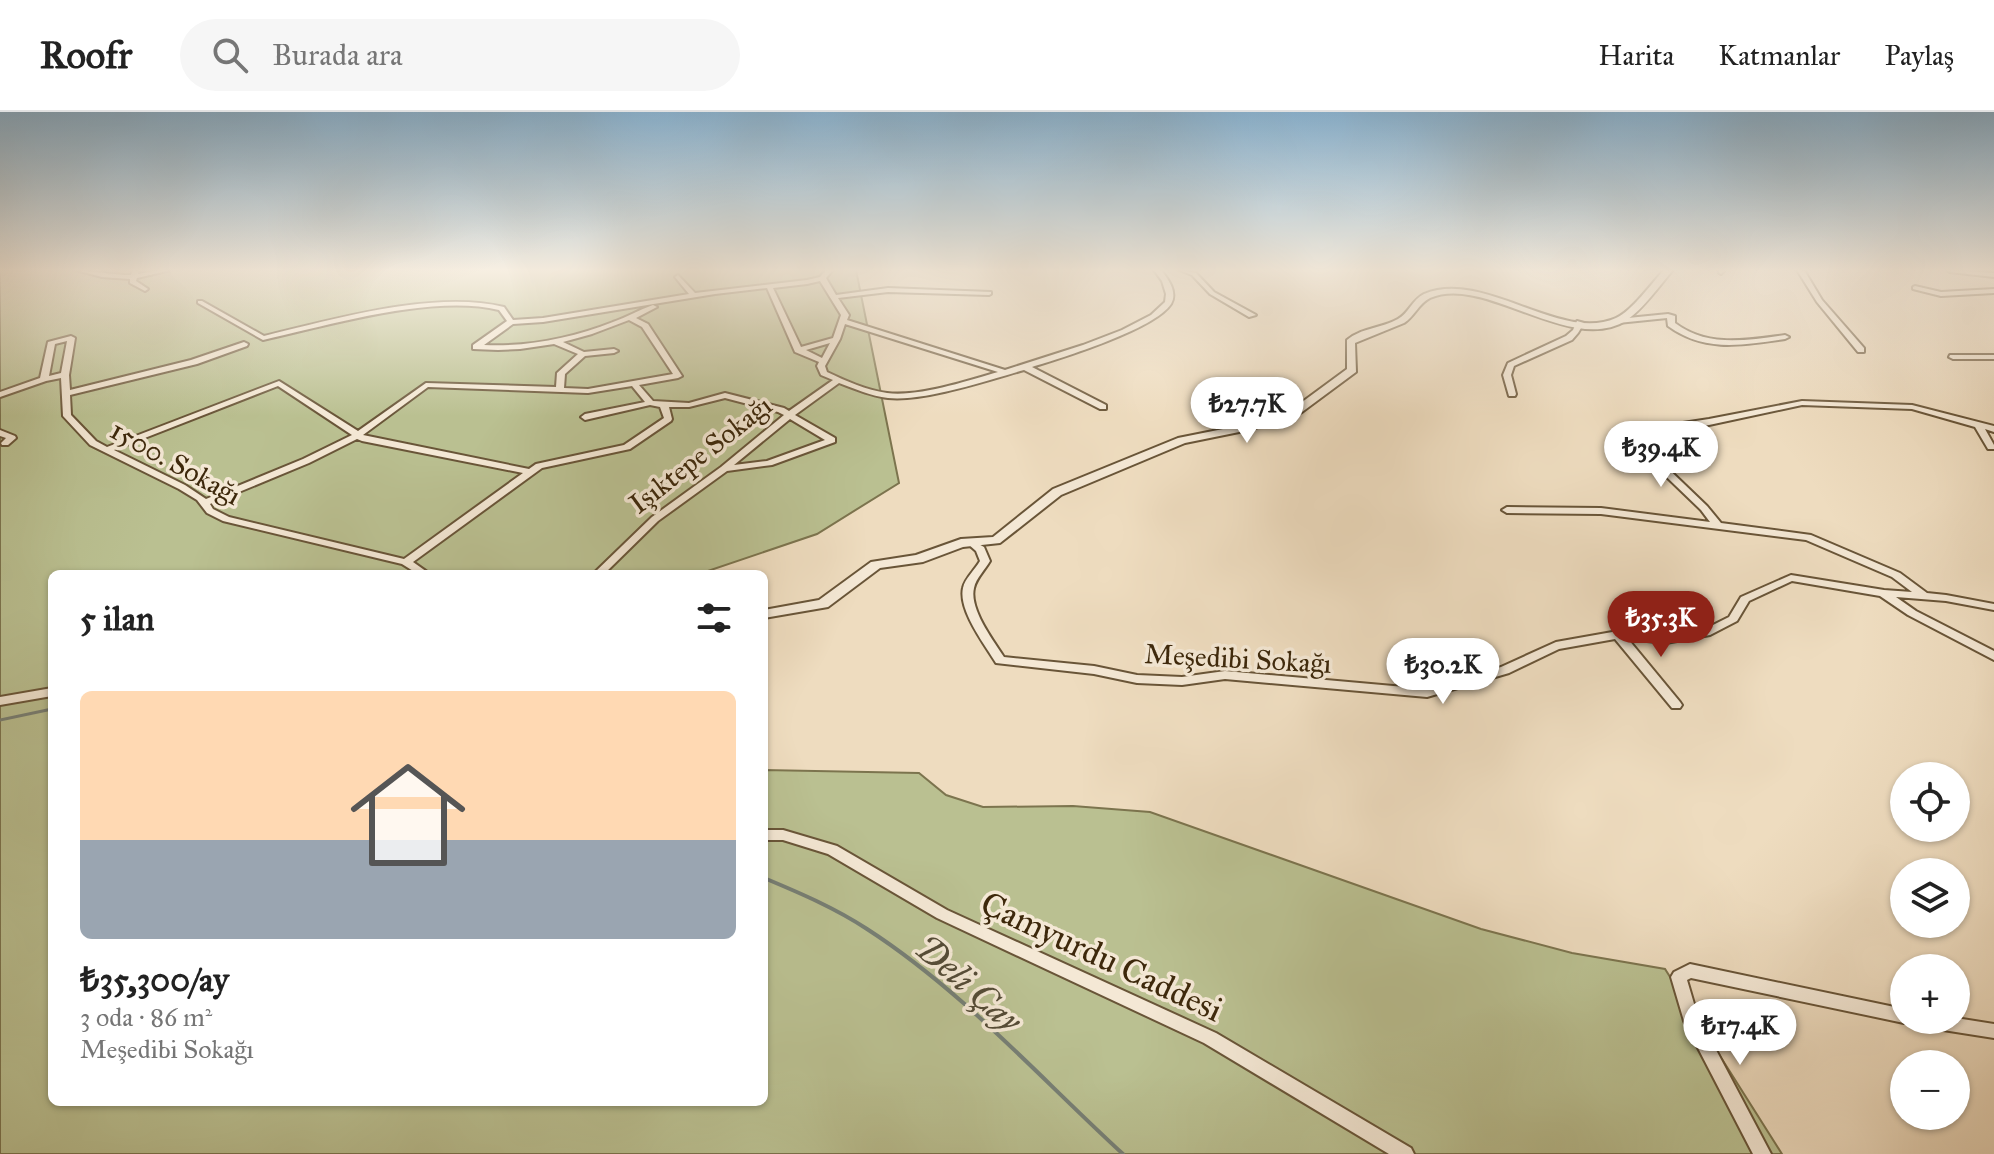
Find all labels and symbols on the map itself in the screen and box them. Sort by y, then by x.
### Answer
pin: ₺27.7K [1182,377,1312,445]
street label: Işıktepe Sokağı [622,387,779,521]
street label: 1500. Sokağı [104,412,248,513]
pin: ₺39.4K [1596,421,1726,489]
pin: ₺35.3K [1596,591,1726,659]
street label: Meşedibi Sokağı [1144,636,1333,681]
pin: ₺30.2K [1378,638,1508,706]
street label: Çamyurdu Caddesi [974,882,1229,1030]
water label: Deli Çay [906,926,1032,1043]
pin: ₺17.4K [1675,999,1805,1067]

